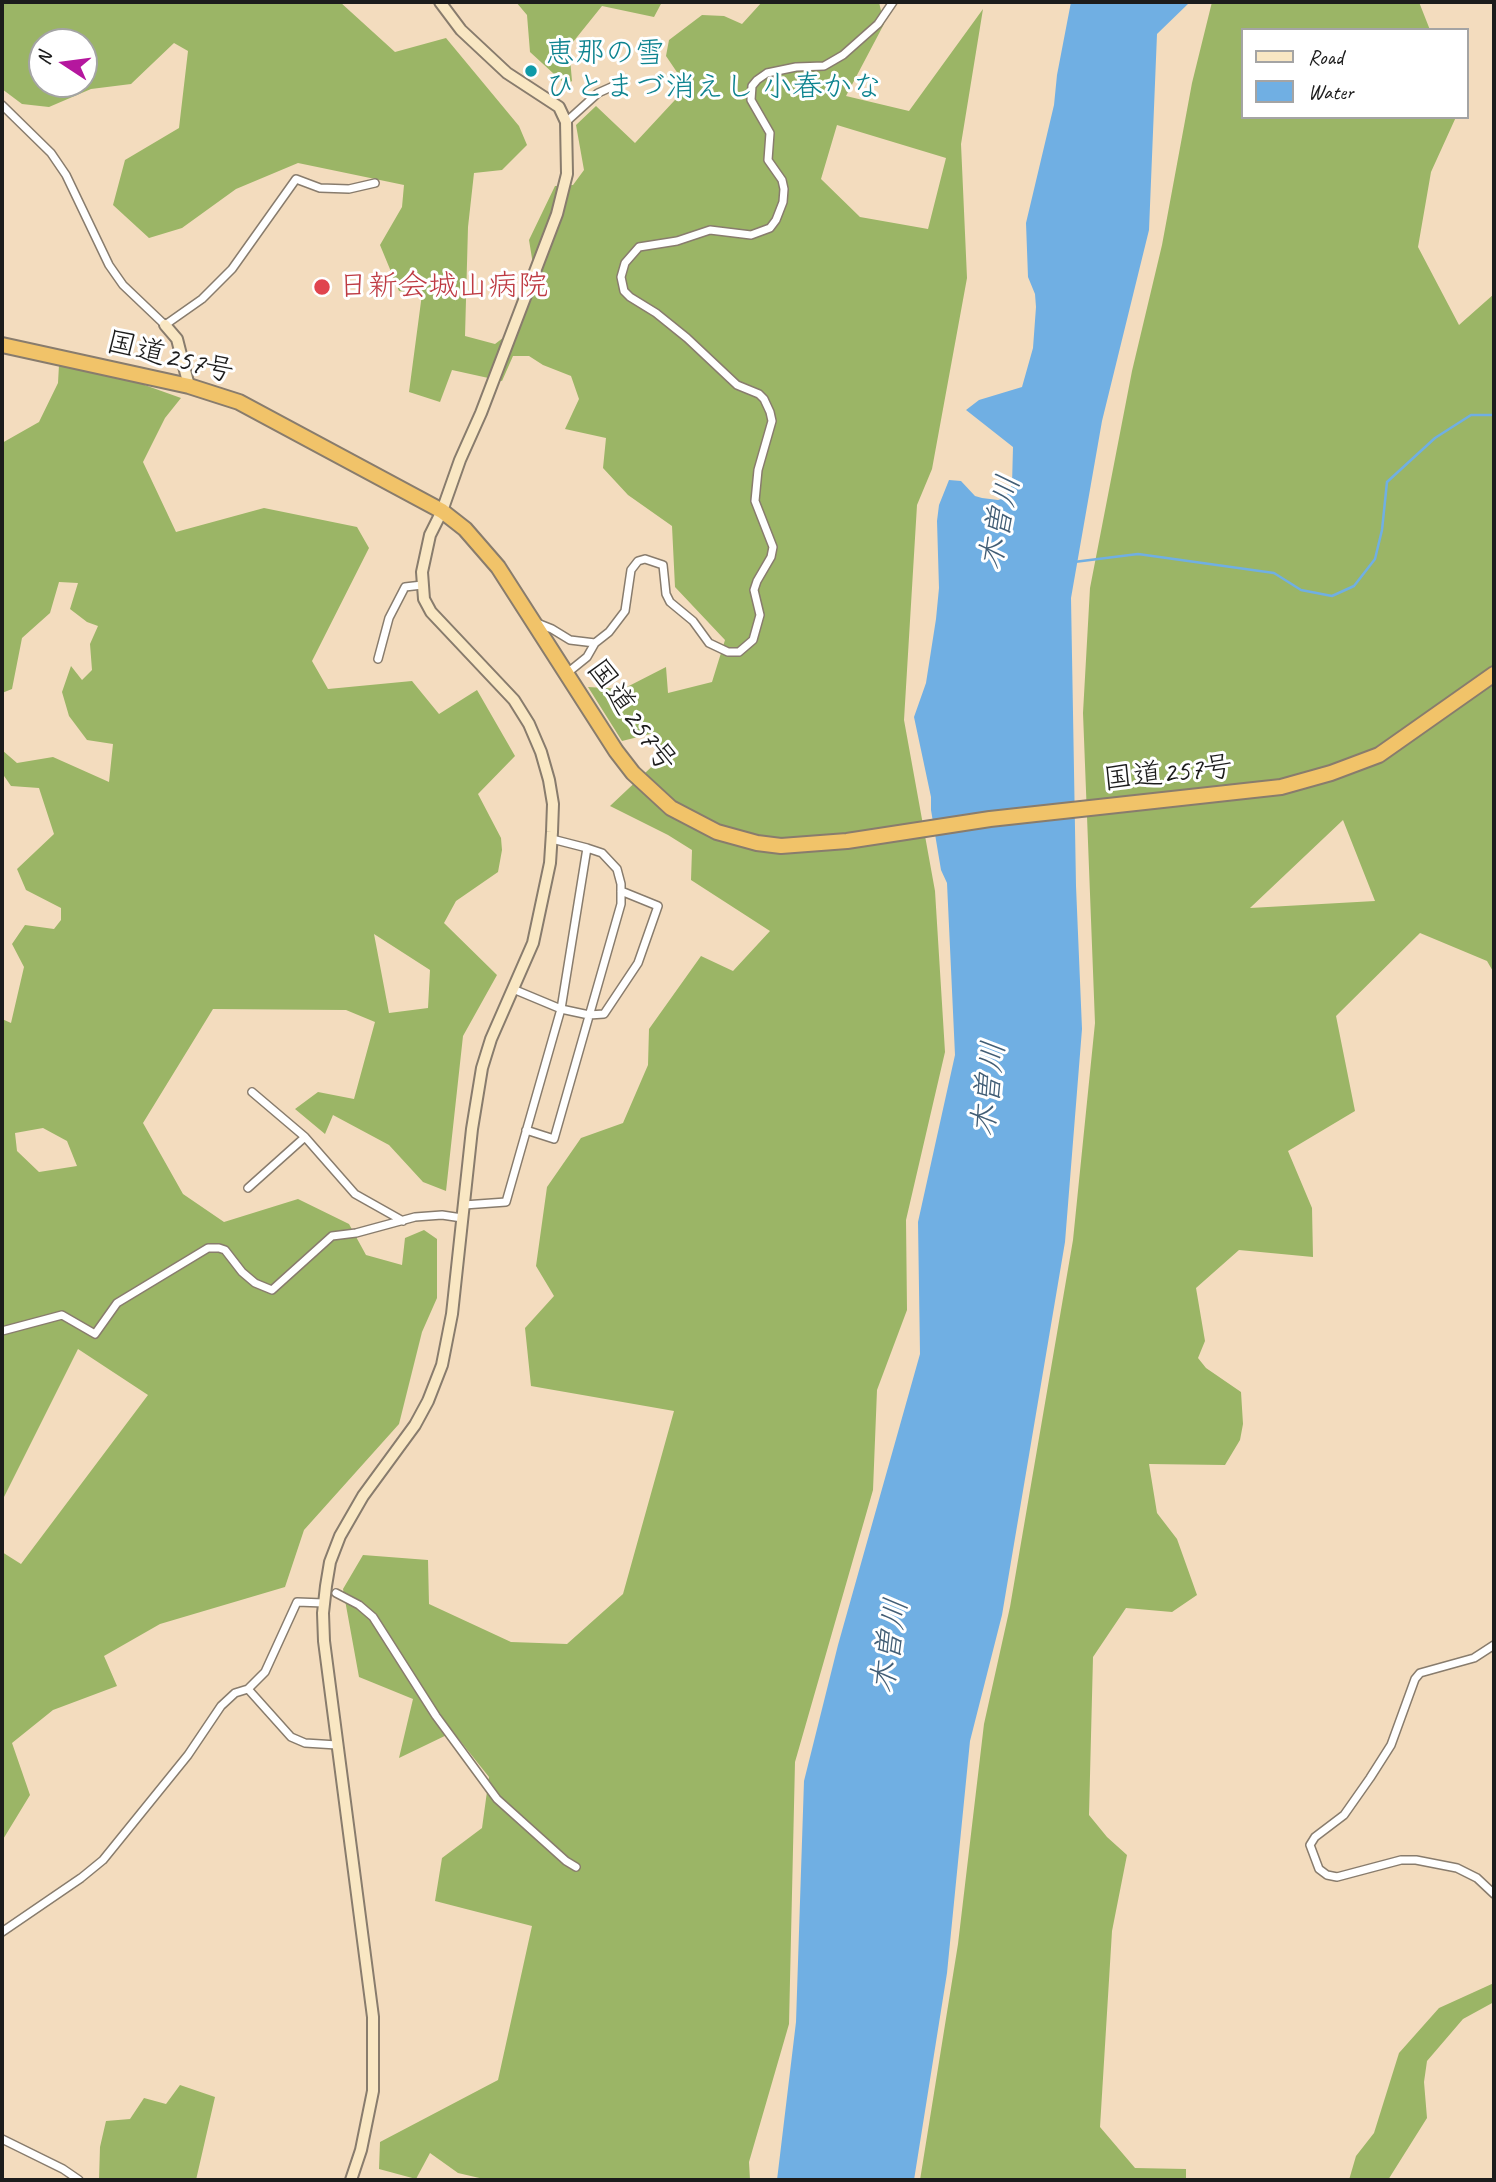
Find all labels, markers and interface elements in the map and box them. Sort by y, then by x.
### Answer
north arrow [28,28,98,98]
legend [1240,28,1468,119]
place label: 恵那の雪 ひとまづ消えし 小春かな [545,36,882,106]
text: Road [1308,44,1343,70]
text: N [31,50,58,67]
marker: 恵那の雪 ひとまづ消えし 小春かな [523,63,539,79]
text: Water [1308,79,1354,105]
place label: 日新会城山病院 [338,269,548,305]
marker: 日新会城山病院 [312,277,332,297]
street label: 国道257号 [102,325,238,391]
water label: 木曽川 [972,472,1030,574]
street label: 国道257号 [578,653,684,779]
street label: 国道257号 [1101,749,1235,799]
water label: 木曽川 [965,1039,1015,1139]
water label: 木曽川 [865,1596,917,1696]

